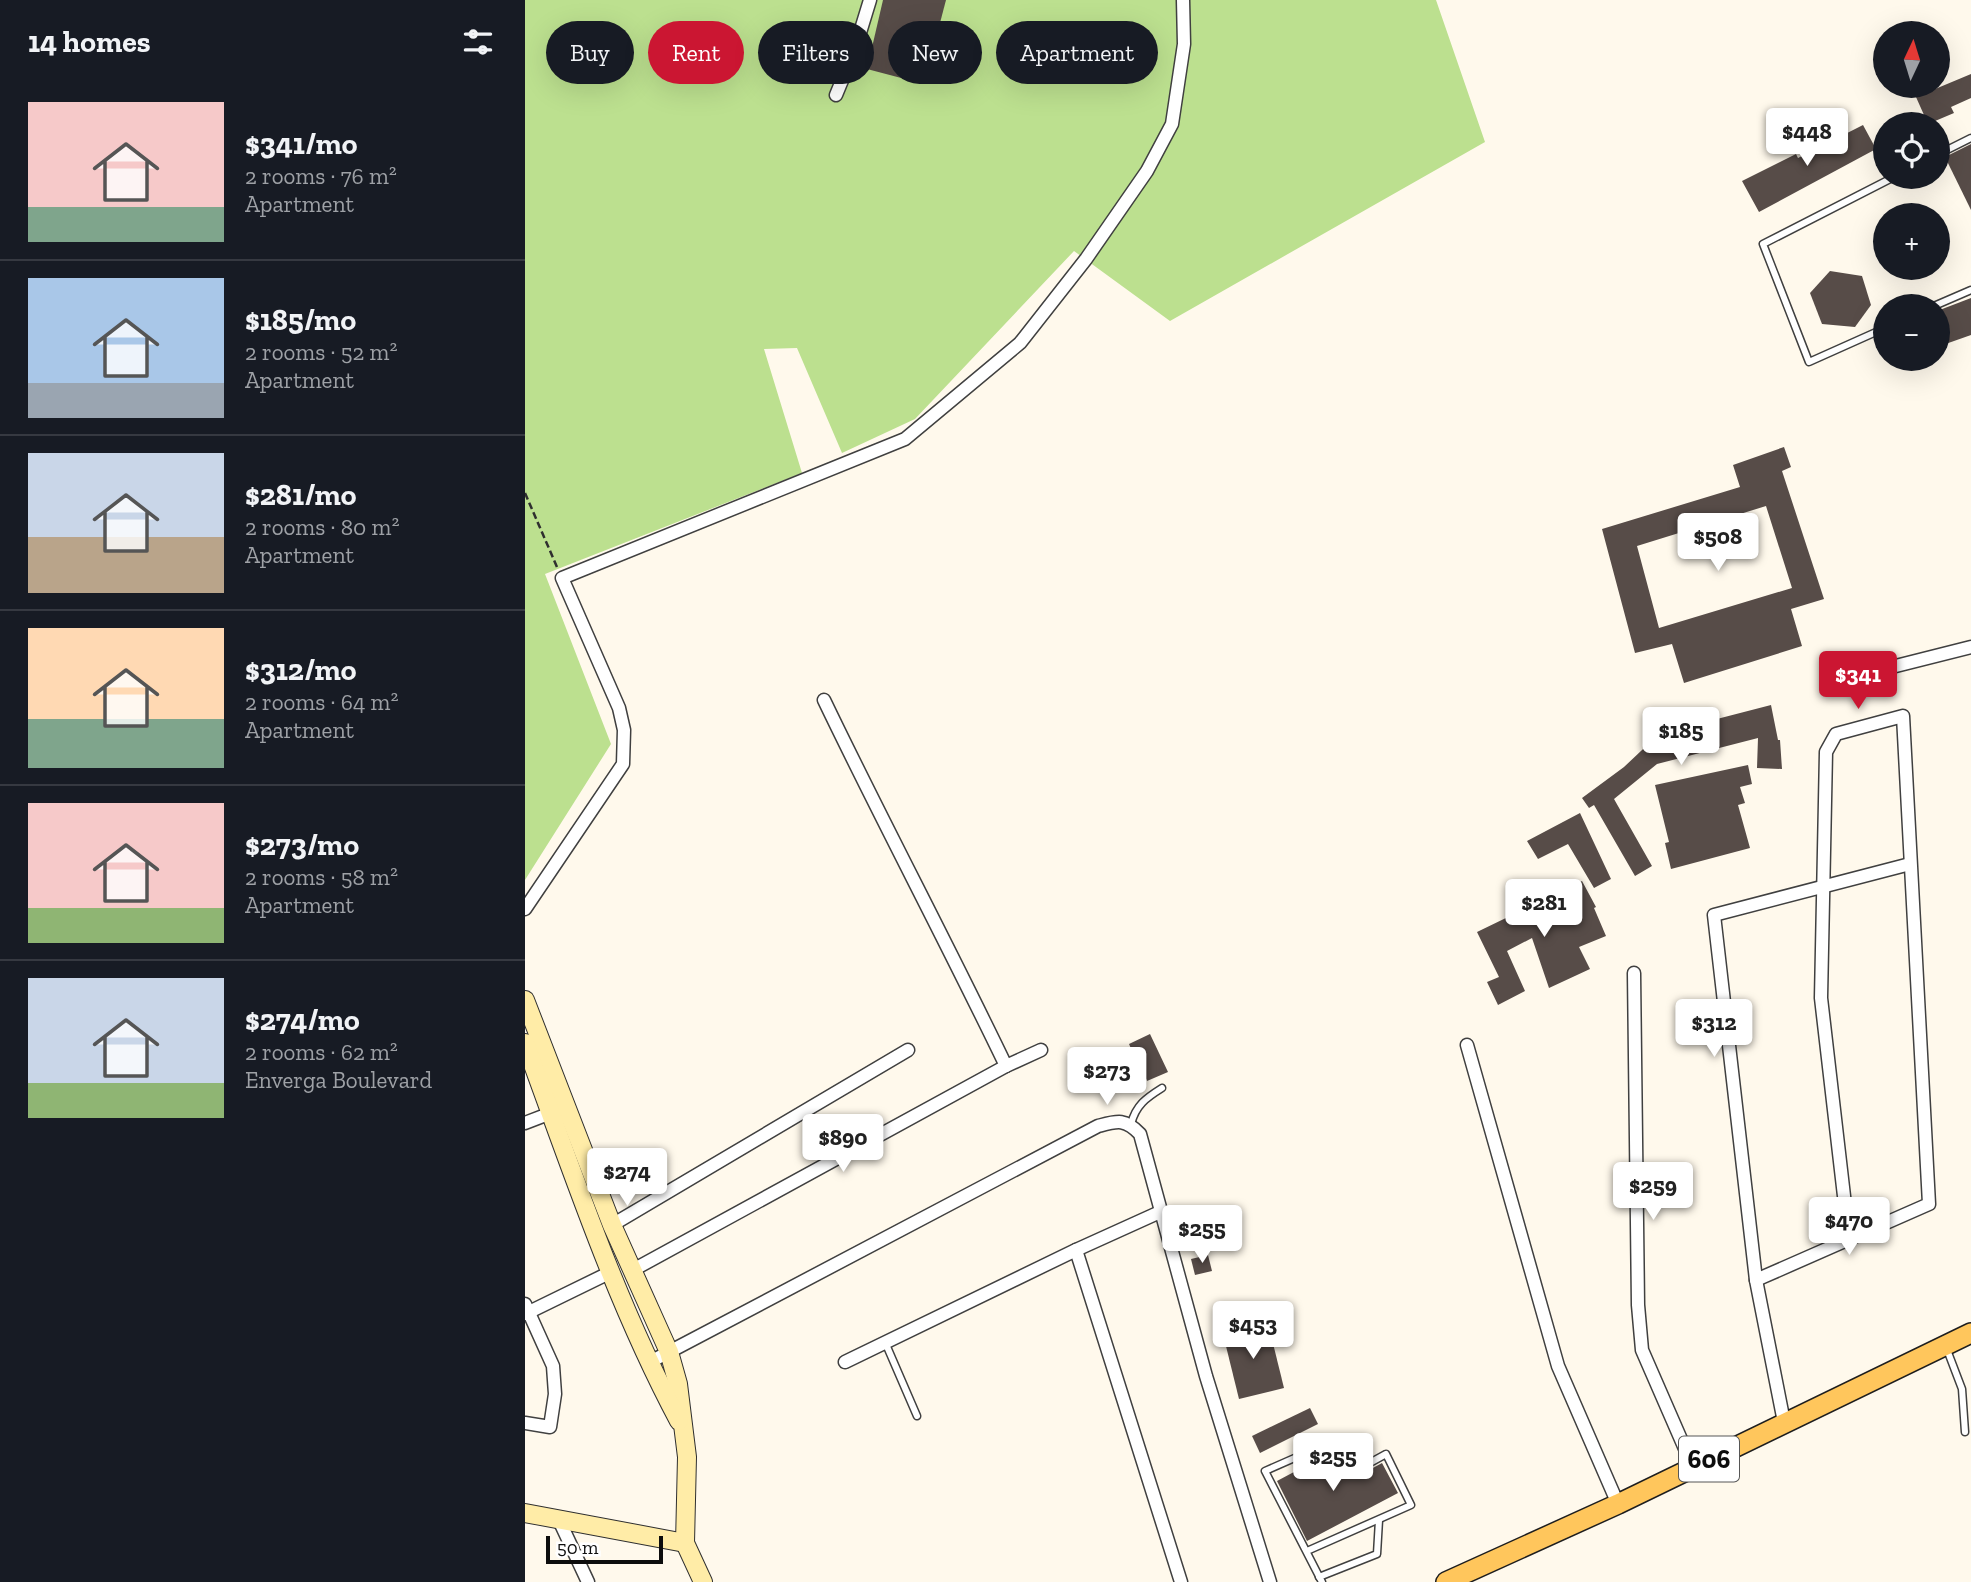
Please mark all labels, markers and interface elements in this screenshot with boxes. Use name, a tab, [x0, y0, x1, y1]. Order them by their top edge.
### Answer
chip: Buy	[546, 21, 634, 84]
chip: Rent	[648, 21, 744, 84]
chip: Filters	[758, 21, 874, 84]
chip: New	[888, 21, 982, 84]
chip: Apartment	[996, 21, 1158, 84]
north arrow	[1873, 21, 1949, 98]
map controls	[1873, 21, 1950, 371]
icon: filters	[459, 23, 497, 61]
text: 14 homes	[28, 24, 151, 60]
pin: $448	[1766, 108, 1848, 168]
button: locate	[1873, 112, 1950, 189]
text: $448	[1782, 117, 1832, 145]
text: $341/mo	[245, 126, 357, 162]
icon: home	[84, 130, 168, 214]
text: 2 rooms · 76 m²	[245, 162, 397, 190]
text: Apartment	[245, 190, 354, 218]
button: +	[1873, 203, 1950, 280]
button: −	[1873, 294, 1950, 371]
text: $185/mo	[245, 302, 356, 338]
icon: home	[84, 306, 168, 390]
text: 2 rooms · 52 m²	[245, 338, 397, 366]
text: Apartment	[245, 366, 354, 394]
text: $281/mo	[245, 477, 357, 513]
icon: home	[84, 481, 168, 565]
text: 2 rooms · 80 m²	[245, 513, 399, 541]
pin: $508	[1677, 514, 1759, 573]
text: $508	[1694, 522, 1742, 550]
text: Apartment	[245, 541, 354, 569]
text: $312/mo	[245, 652, 356, 688]
pin: $341	[1817, 652, 1899, 711]
icon: home	[84, 656, 168, 740]
text: $341	[1835, 660, 1881, 688]
text: 2 rooms · 64 m²	[245, 688, 398, 716]
pin: $185	[1640, 708, 1722, 767]
text: Apartment	[245, 716, 354, 744]
text: $185	[1659, 716, 1704, 744]
text: $273/mo	[245, 827, 359, 863]
icon: home	[84, 831, 168, 915]
text: 2 rooms · 58 m²	[245, 863, 398, 891]
pin: $281	[1503, 880, 1585, 939]
text: $281	[1521, 888, 1567, 916]
text: Apartment	[245, 891, 354, 919]
pin: $312	[1673, 1000, 1755, 1059]
text: $274/mo	[245, 1002, 360, 1038]
icon: home	[84, 1006, 168, 1090]
text: $312	[1691, 1008, 1737, 1036]
text: 2 rooms · 62 m²	[245, 1038, 398, 1066]
pin: $273	[1066, 1048, 1148, 1107]
text: $273	[1083, 1056, 1131, 1084]
text: Enverga Boulevard	[245, 1066, 432, 1094]
pin: $890	[802, 1114, 884, 1174]
text: $890	[818, 1123, 868, 1151]
pin: $274	[586, 1148, 668, 1208]
text: $274	[603, 1157, 651, 1185]
pin: $259	[1612, 1162, 1694, 1222]
text: $259	[1629, 1171, 1677, 1199]
pin: $470	[1808, 1198, 1890, 1257]
pin: $255	[1161, 1206, 1243, 1265]
text: $470	[1825, 1206, 1873, 1234]
text: $255	[1178, 1214, 1226, 1242]
pin: $453	[1212, 1302, 1294, 1361]
text: $453	[1229, 1310, 1277, 1338]
pin: $255	[1292, 1434, 1374, 1493]
road number: 606	[1679, 1436, 1739, 1482]
text: $255	[1309, 1442, 1357, 1470]
scale bar	[546, 1533, 663, 1565]
text: 50 m	[557, 1536, 598, 1559]

